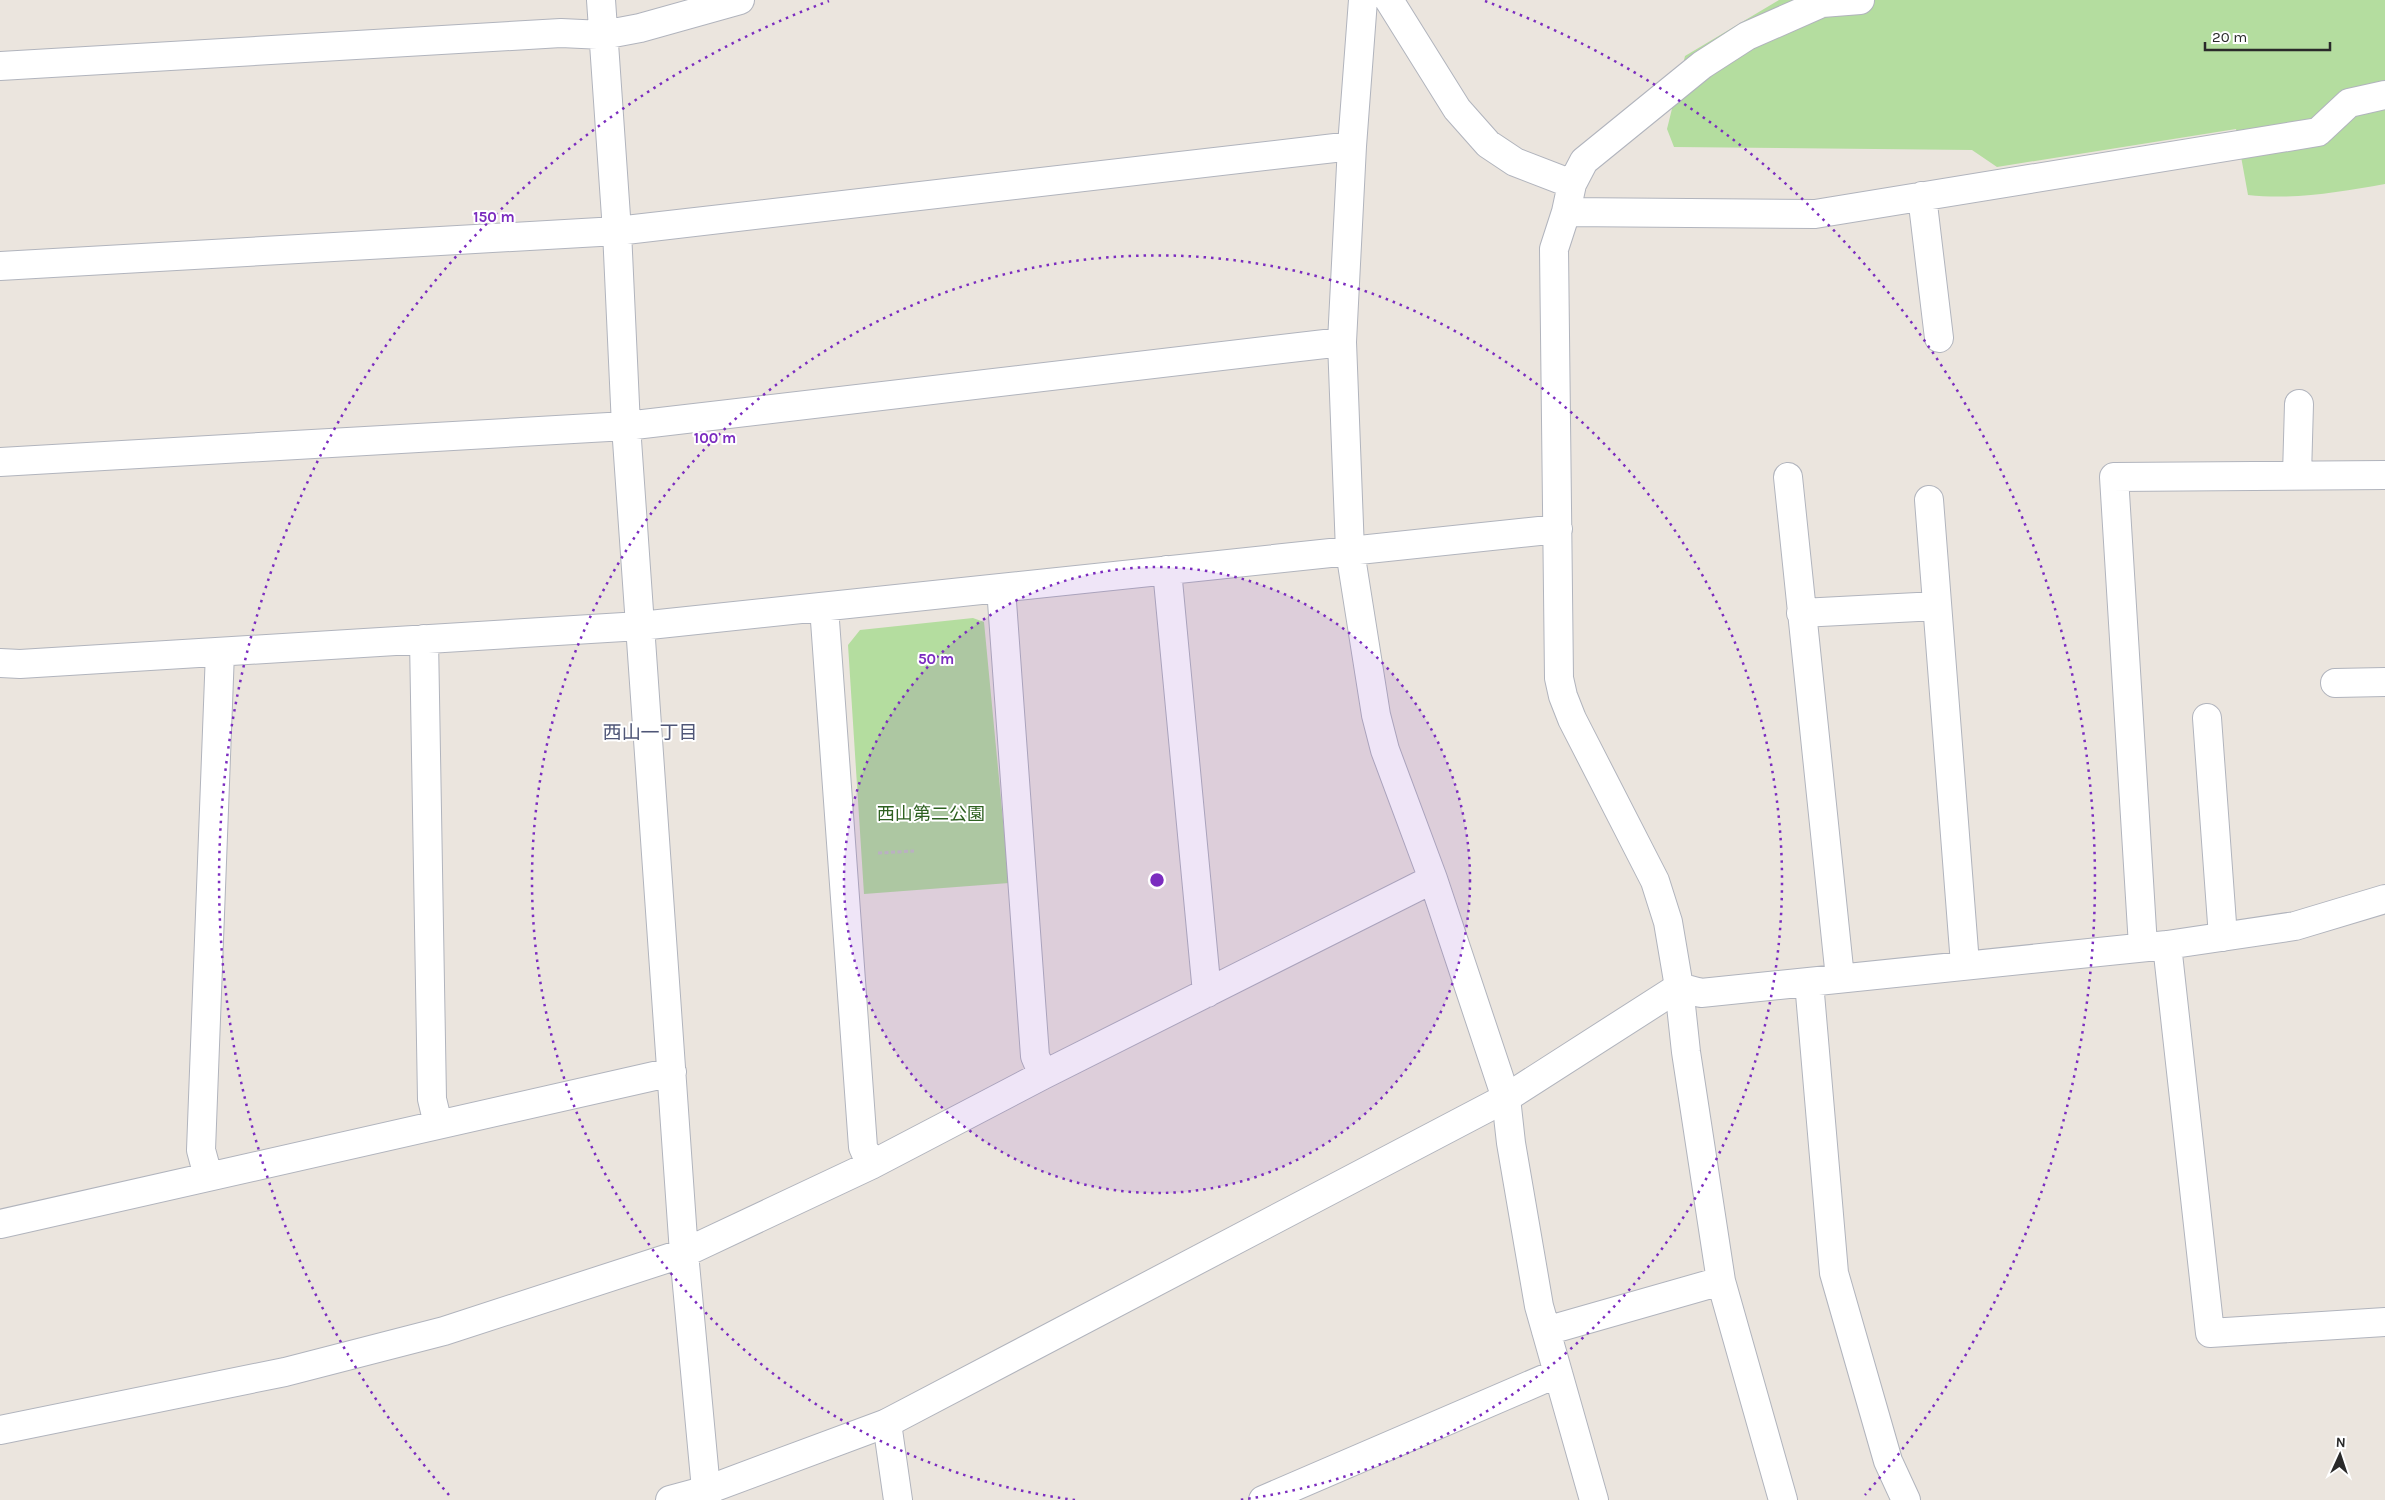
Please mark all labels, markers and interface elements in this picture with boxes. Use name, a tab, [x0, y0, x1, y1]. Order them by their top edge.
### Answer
scale bar	[2205, 20, 2330, 52]
text: 20 m	[2212, 28, 2247, 46]
text: 150 m	[473, 208, 515, 226]
text: 100 m	[694, 429, 736, 447]
text: 50 m	[918, 650, 954, 668]
district label: 西山一丁目	[602, 722, 698, 744]
park label: 西山第二公園	[877, 803, 985, 825]
centre of rings	[1148, 871, 1166, 889]
north arrow	[2315, 1430, 2365, 1480]
text: N	[2335, 1434, 2346, 1451]

